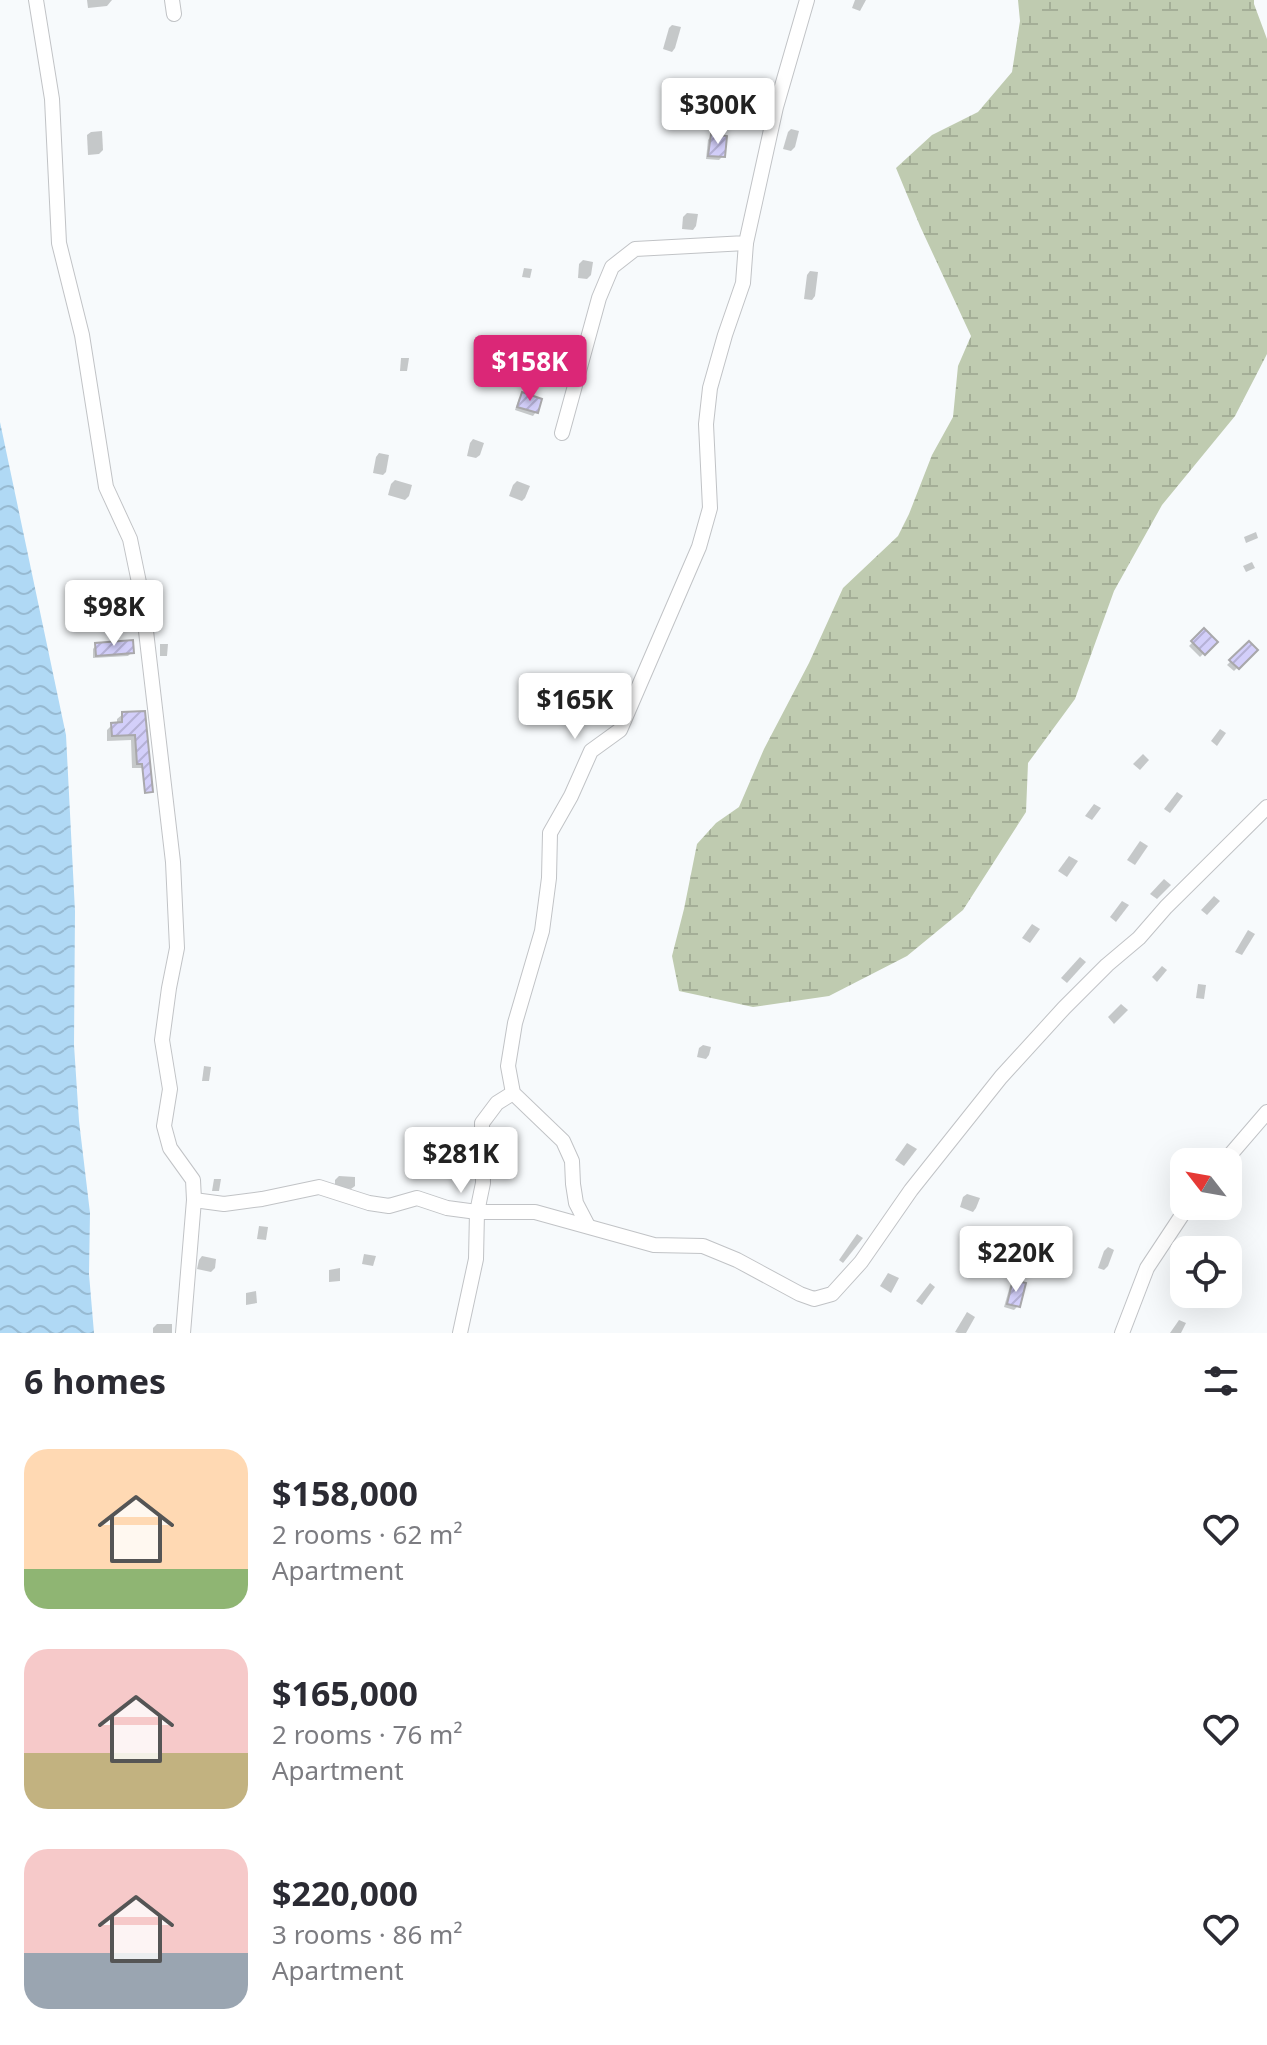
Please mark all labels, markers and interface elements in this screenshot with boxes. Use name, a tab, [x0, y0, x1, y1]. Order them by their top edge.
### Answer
pin: $300K	[662, 78, 774, 146]
text: $300K	[680, 86, 756, 122]
pin: $158K	[474, 335, 586, 403]
text: $158K	[492, 343, 568, 379]
pin: $98K	[67, 580, 161, 648]
text: $98K	[83, 588, 145, 624]
pin: $165K	[519, 673, 631, 741]
text: $165K	[537, 681, 613, 717]
pin: $281K	[405, 1127, 517, 1195]
text: $281K	[423, 1135, 499, 1171]
north arrow	[1170, 1148, 1242, 1220]
map controls	[1170, 1148, 1242, 1308]
pin: $220K	[960, 1226, 1072, 1294]
text: $220K	[978, 1234, 1054, 1270]
button: locate	[1170, 1236, 1242, 1308]
text: 6 homes	[24, 1358, 166, 1404]
icon: filters	[1199, 1359, 1243, 1403]
text: $158,000	[272, 1470, 418, 1516]
icon: home	[88, 1481, 184, 1577]
icon: heart	[1199, 1507, 1243, 1551]
text: 2 rooms · 62 m²	[272, 1516, 462, 1552]
text: Apartment	[272, 1552, 404, 1588]
text: $165,000	[272, 1670, 418, 1716]
icon: home	[88, 1681, 184, 1777]
icon: heart	[1199, 1707, 1243, 1751]
text: 2 rooms · 76 m²	[272, 1716, 462, 1752]
text: Apartment	[272, 1752, 404, 1788]
text: $220,000	[272, 1870, 418, 1916]
icon: home	[88, 1881, 184, 1977]
icon: heart	[1199, 1907, 1243, 1951]
text: 3 rooms · 86 m²	[272, 1916, 462, 1952]
text: Apartment	[272, 1952, 404, 1988]

